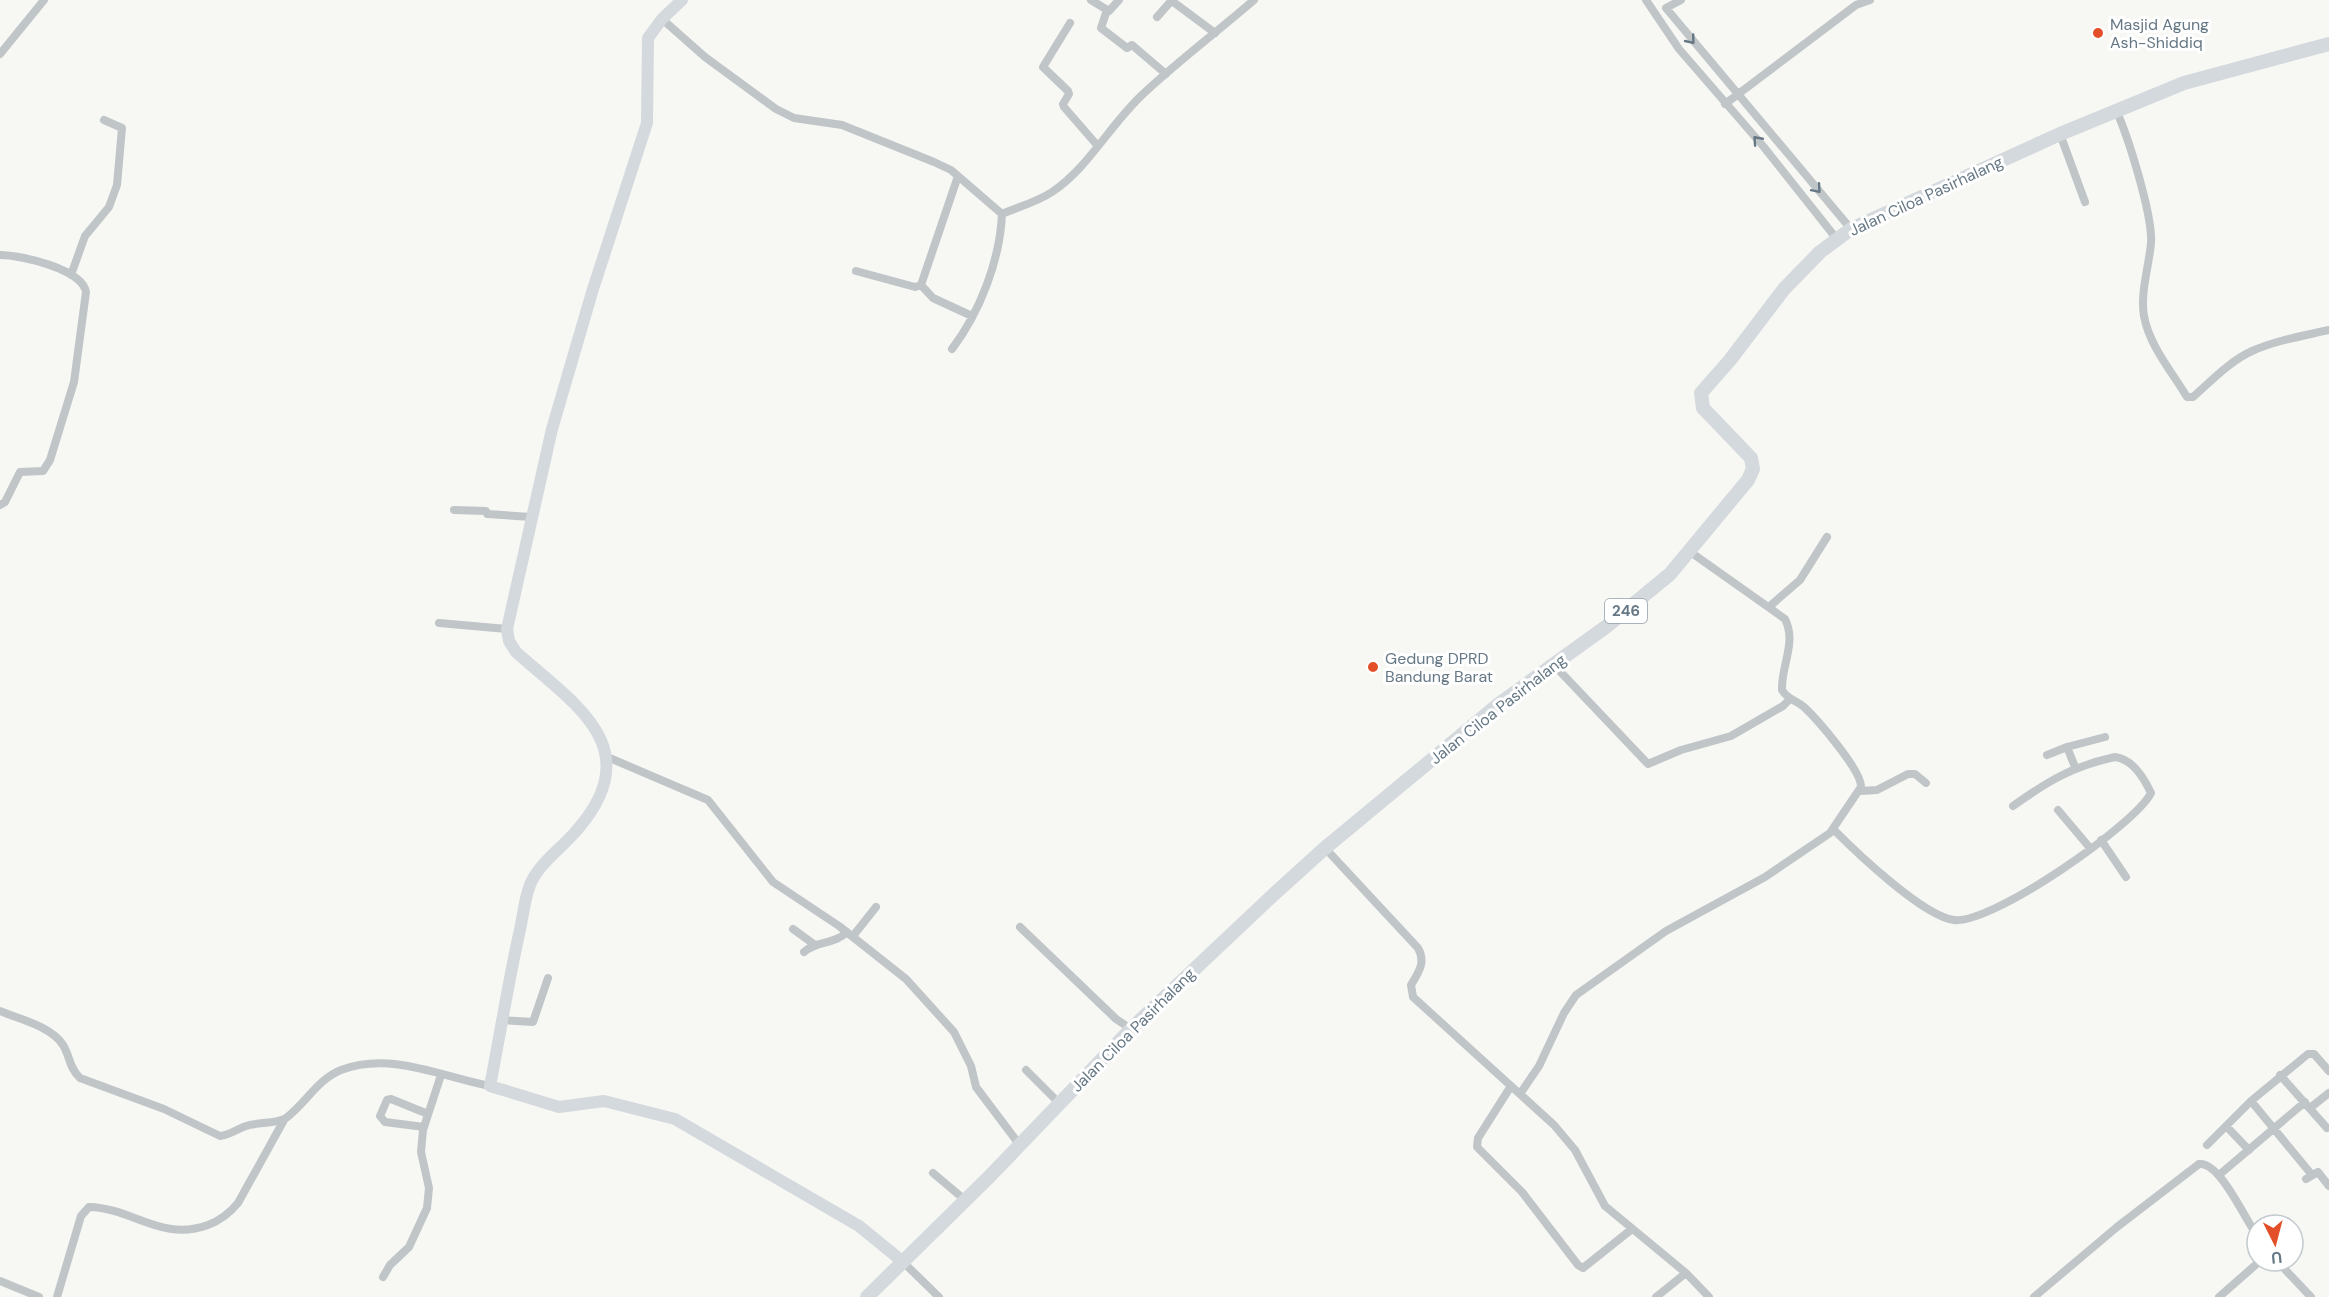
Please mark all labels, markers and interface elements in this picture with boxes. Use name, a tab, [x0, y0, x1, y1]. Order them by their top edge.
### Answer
place label: Masjid Agung Ash-Shiddiq	[2110, 14, 2209, 53]
marker: Masjid Agung Ash-Shiddiq	[2091, 26, 2105, 40]
one-way arrow	[1684, 33, 1695, 44]
one-way arrow	[1753, 136, 1764, 147]
street label: Jalan Ciloa Pasirhalang	[1846, 151, 2006, 241]
one-way arrow	[1810, 182, 1821, 193]
road number: 246	[1605, 599, 1647, 623]
place label: Gedung DPRD Bandung Barat	[1385, 648, 1493, 687]
street label: Jalan Ciloa Pasirhalang	[1426, 649, 1570, 769]
marker: Gedung DPRD Bandung Barat	[1366, 660, 1380, 674]
street label: Jalan Ciloa Pasirhalang	[1066, 963, 1200, 1097]
north arrow	[2245, 1213, 2305, 1273]
text: U	[2270, 1246, 2283, 1268]

